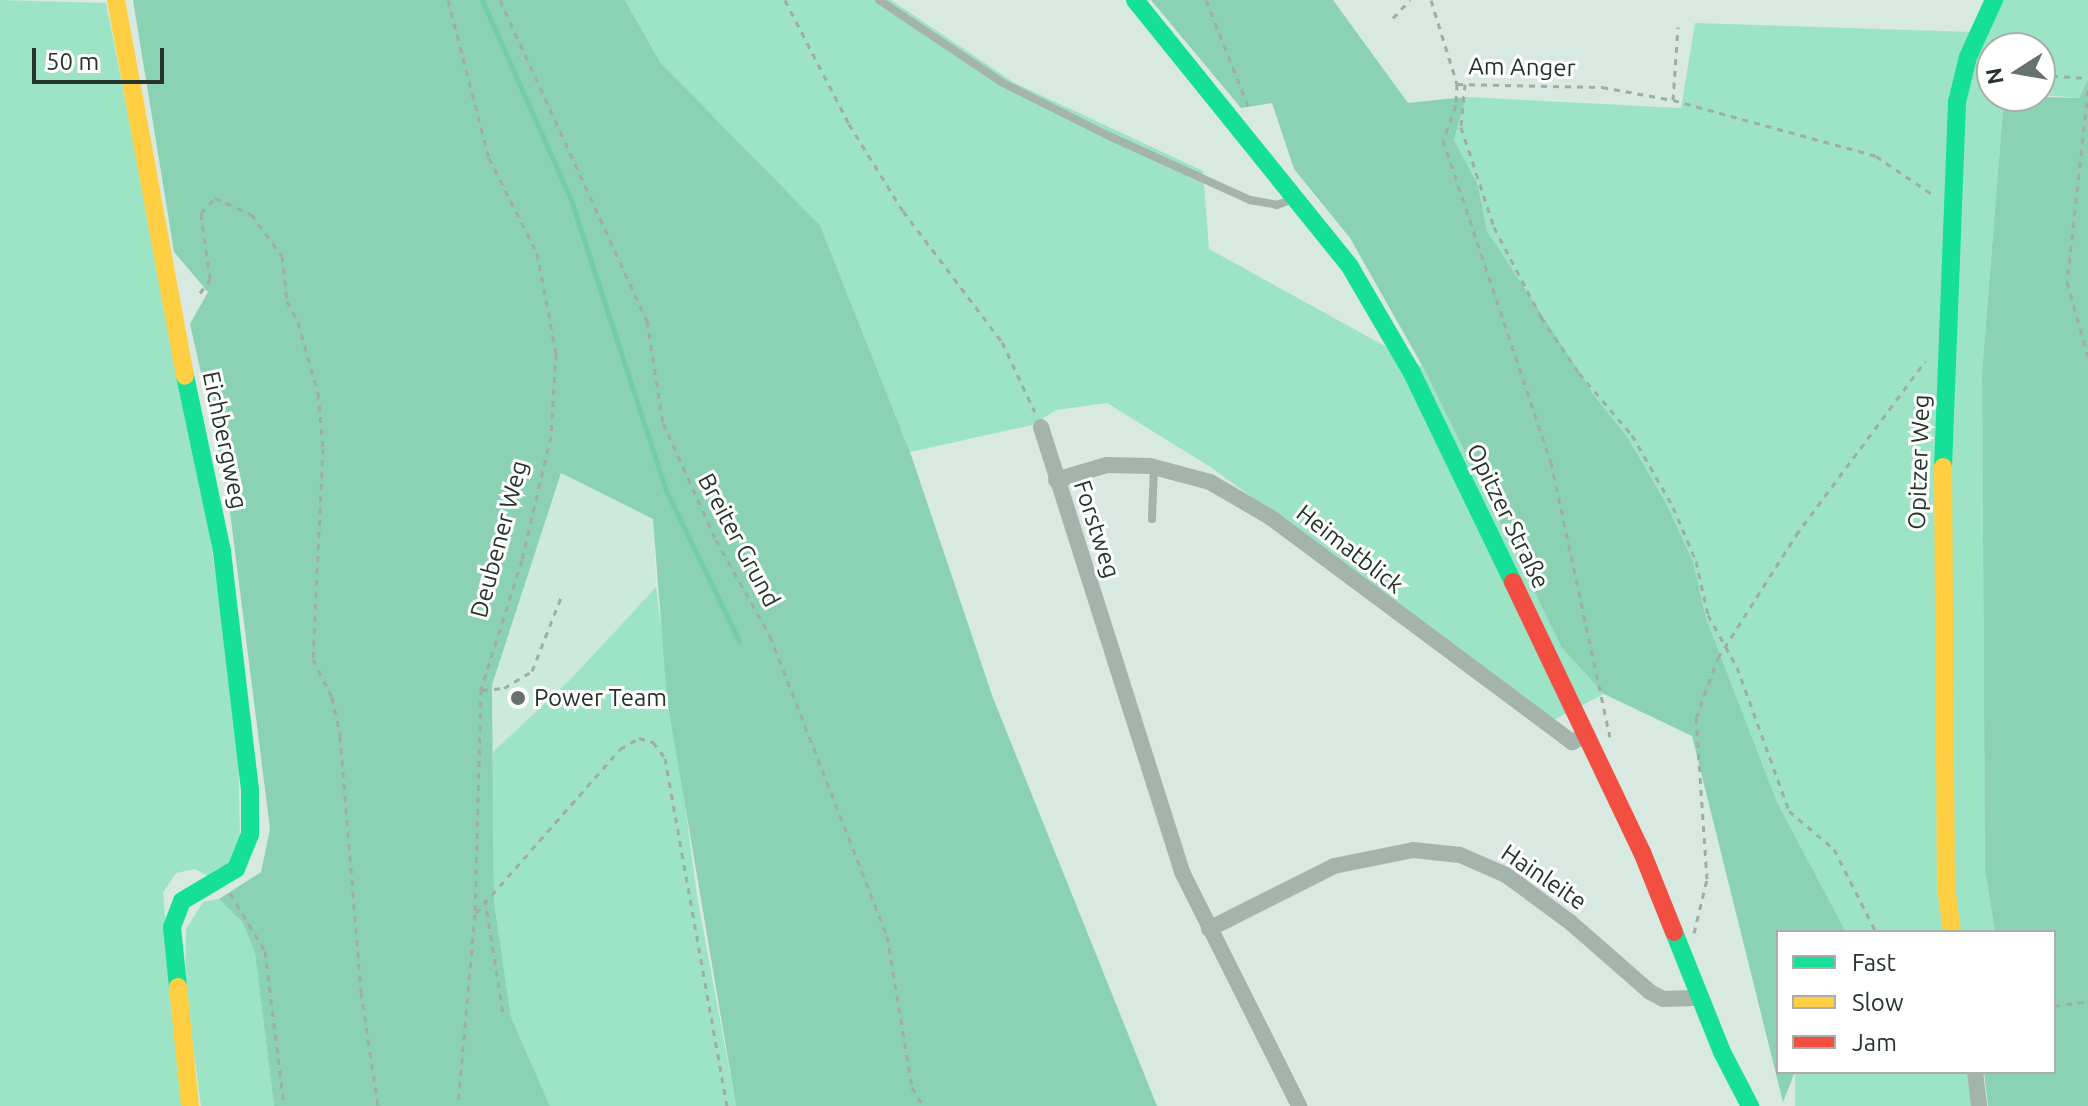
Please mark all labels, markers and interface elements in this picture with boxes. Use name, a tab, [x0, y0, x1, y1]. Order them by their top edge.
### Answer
scale bar	[36, 32, 168, 82]
north arrow	[1976, 32, 2056, 112]
text: 50 m	[46, 48, 99, 75]
street label: Am Anger	[1468, 52, 1576, 82]
text: N	[1980, 66, 2008, 87]
street label: Eichbergweg	[196, 369, 254, 511]
street label: Opitzer Weg	[1902, 394, 1936, 530]
street label: Opitzer Straße	[1460, 439, 1556, 593]
street label: Deubener Weg	[464, 457, 534, 621]
street label: Breiter Grund	[692, 468, 786, 612]
street label: Forstweg	[1068, 476, 1126, 582]
street label: Heimatblick	[1291, 498, 1409, 600]
place label: Power Team	[534, 684, 667, 712]
marker: Power Team	[509, 689, 527, 707]
street label: Hainleite	[1496, 838, 1592, 916]
legend	[1776, 930, 2056, 1074]
text: Fast	[1852, 949, 1896, 976]
text: Slow	[1852, 989, 1904, 1016]
text: Jam	[1852, 1029, 1897, 1056]

